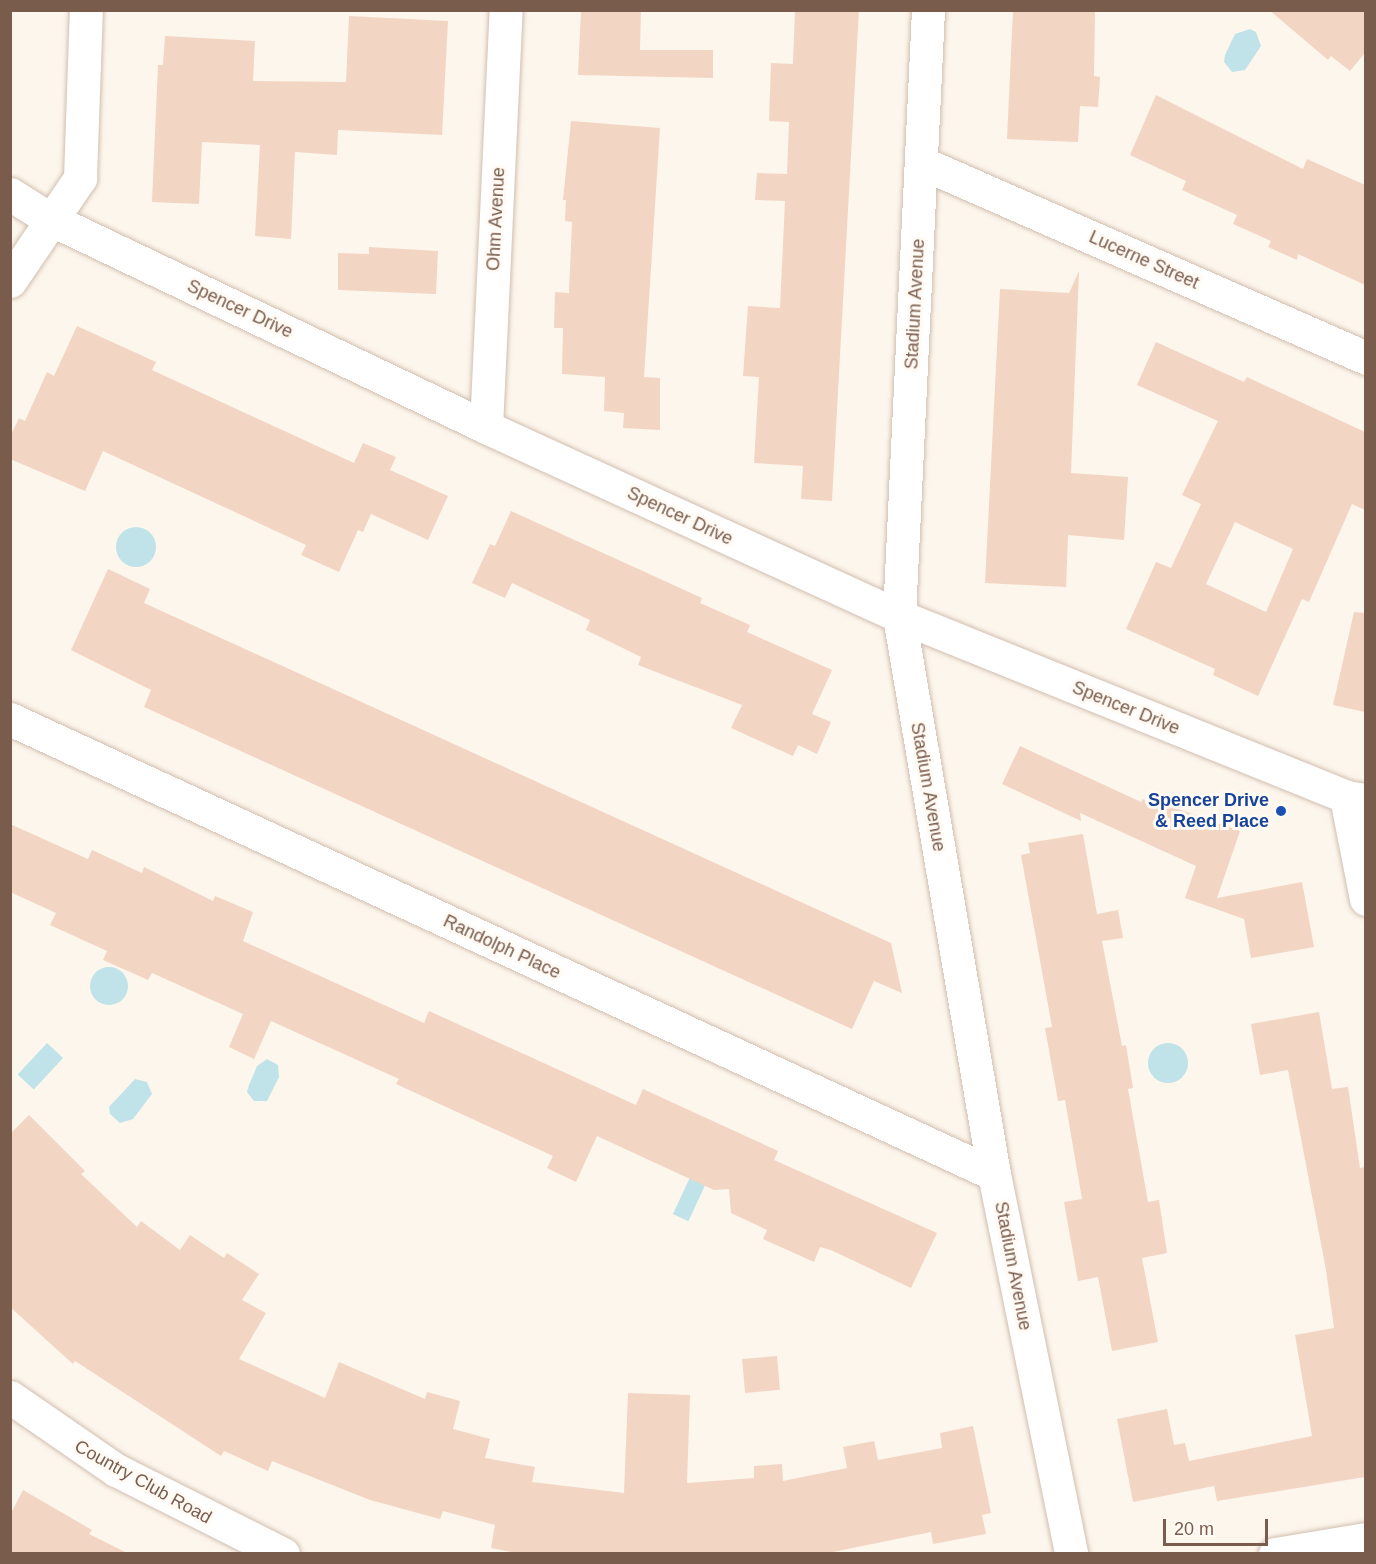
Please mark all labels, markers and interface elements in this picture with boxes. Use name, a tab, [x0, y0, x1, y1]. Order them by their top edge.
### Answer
street label: Ohm Avenue	[482, 166, 510, 272]
street label: Lucerne Street	[1086, 226, 1202, 294]
street label: Stadium Avenue	[901, 238, 929, 370]
street label: Spencer Drive	[184, 275, 296, 343]
street label: Spencer Drive	[624, 482, 736, 550]
street label: Spencer Drive	[1069, 677, 1183, 739]
street label: Stadium Avenue	[906, 720, 950, 854]
place label: Spencer Drive & Reed Place	[1148, 790, 1269, 832]
marker: Spencer Drive & Reed Place	[1274, 804, 1288, 818]
street label: Randolph Place	[440, 910, 564, 984]
street label: Stadium Avenue	[990, 1199, 1036, 1333]
street label: Country Club Road	[71, 1435, 215, 1529]
scale bar	[1166, 1507, 1271, 1545]
text: 20 m	[1174, 1519, 1214, 1539]

